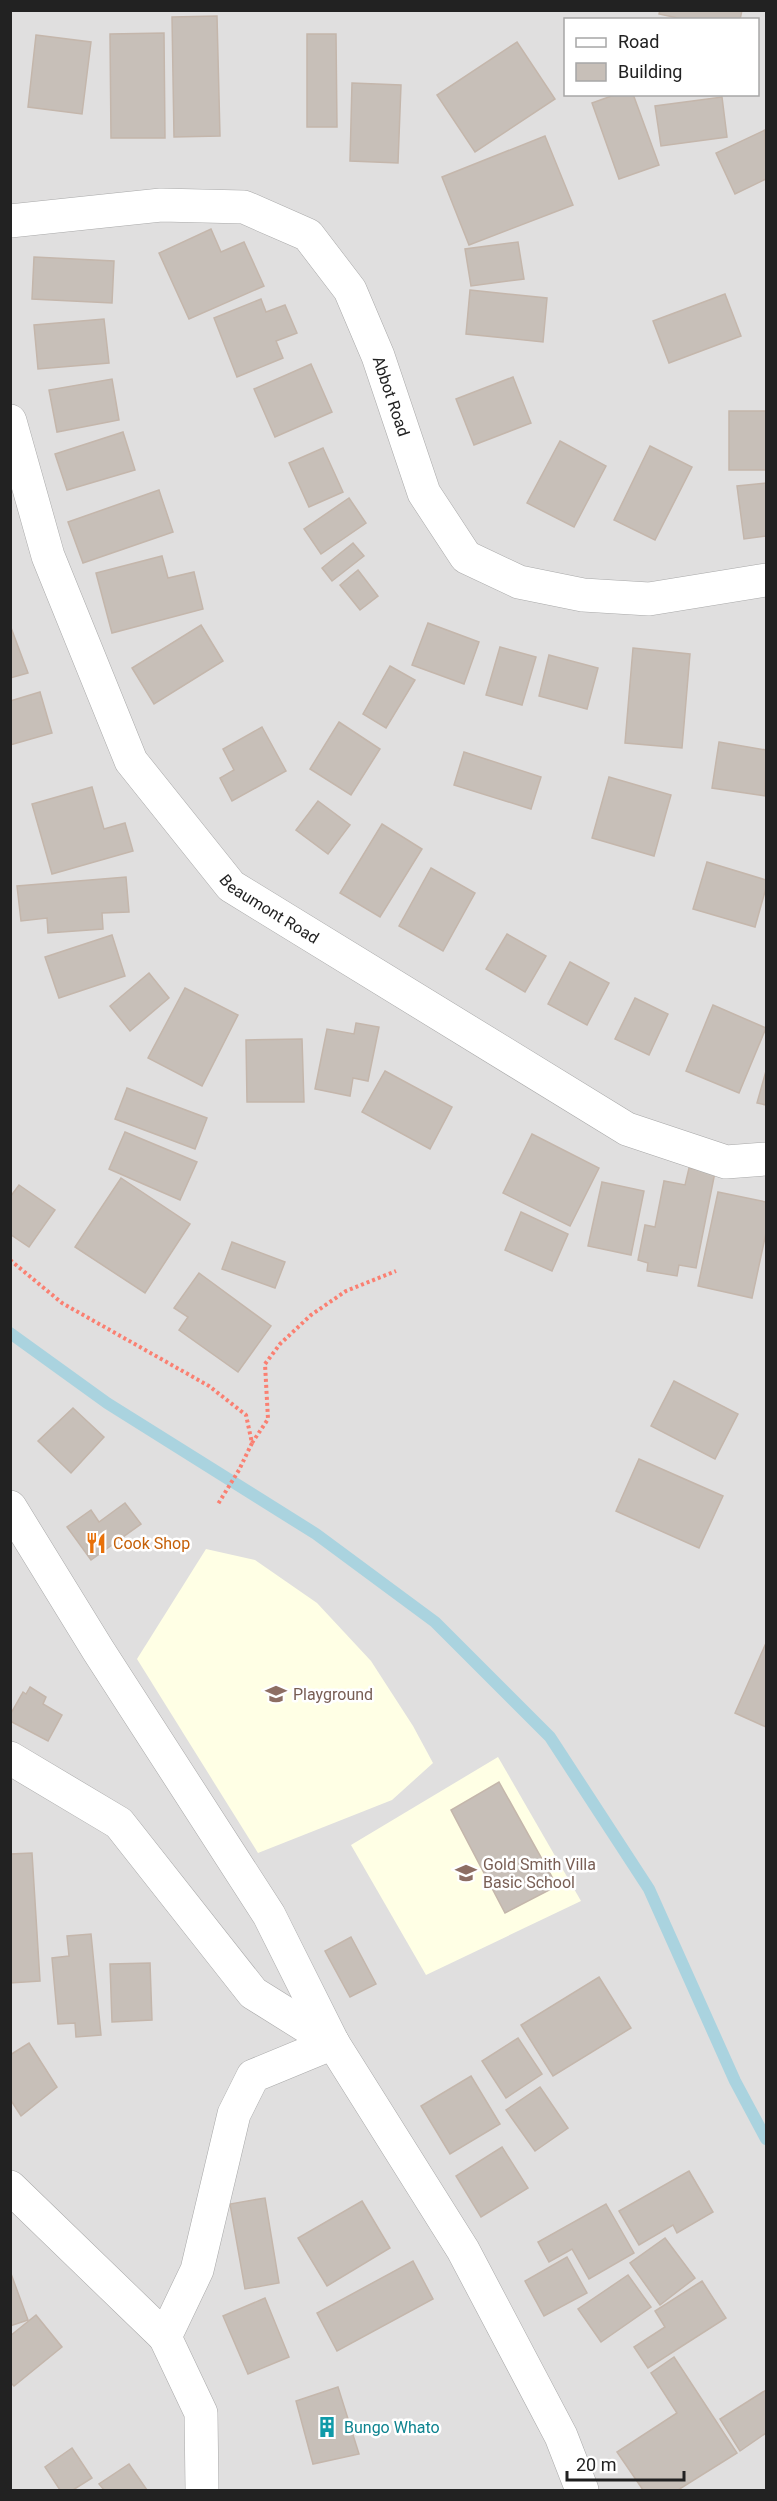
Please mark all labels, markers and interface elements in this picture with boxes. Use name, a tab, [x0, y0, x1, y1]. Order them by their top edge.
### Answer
legend	[564, 18, 759, 96]
text: Road	[618, 31, 659, 52]
text: Building	[618, 61, 682, 82]
street label: Abbot Road	[369, 354, 413, 439]
street label: Beaumont Road	[215, 871, 322, 948]
restaurant icon: Cook Shop	[84, 1531, 108, 1555]
place label: Cook Shop	[113, 1534, 190, 1553]
school or university icon: Playground	[264, 1682, 288, 1706]
place label: Playground	[293, 1685, 373, 1704]
place label: Gold Smith Villa Basic School	[483, 1855, 596, 1892]
school or university icon: Gold Smith Villa Basic School	[454, 1861, 478, 1885]
building icon: Bungo Whato	[315, 2415, 339, 2439]
place label: Bungo Whato	[344, 2418, 440, 2437]
scale bar	[567, 2444, 684, 2482]
text: 20 m	[576, 2454, 616, 2475]

